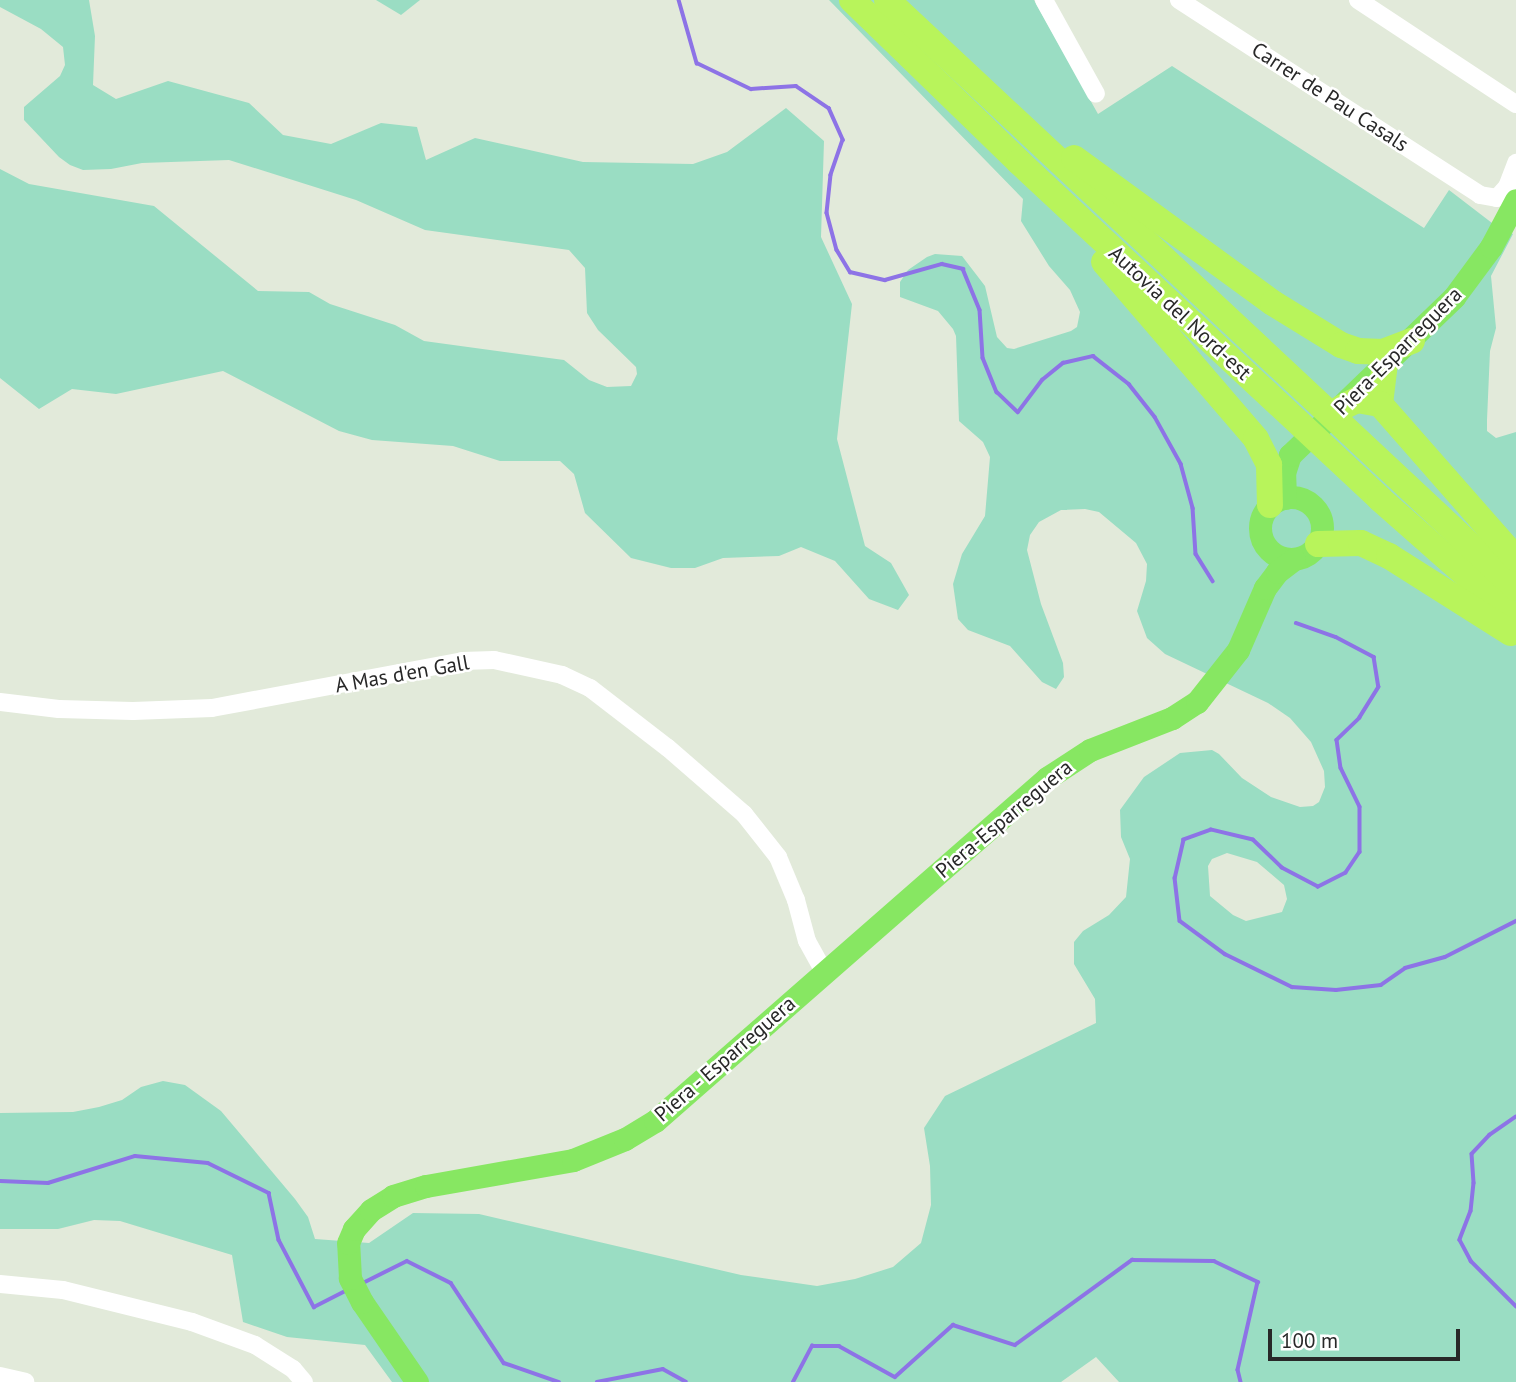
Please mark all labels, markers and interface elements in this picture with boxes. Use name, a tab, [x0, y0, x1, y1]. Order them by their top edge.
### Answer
street label: Carrer de Pau Casals	[1247, 37, 1413, 157]
street label: Autovia del Nord-est	[1104, 241, 1256, 385]
street label: Piera-Esparreguera	[1329, 282, 1467, 420]
street label: A Mas d'en Gall	[333, 650, 471, 698]
street label: Piera-Esparreguera	[931, 755, 1077, 883]
street label: Piera - Esparreguera	[648, 990, 802, 1128]
scale bar	[1271, 1316, 1464, 1360]
text: 100 m	[1281, 1327, 1338, 1354]

